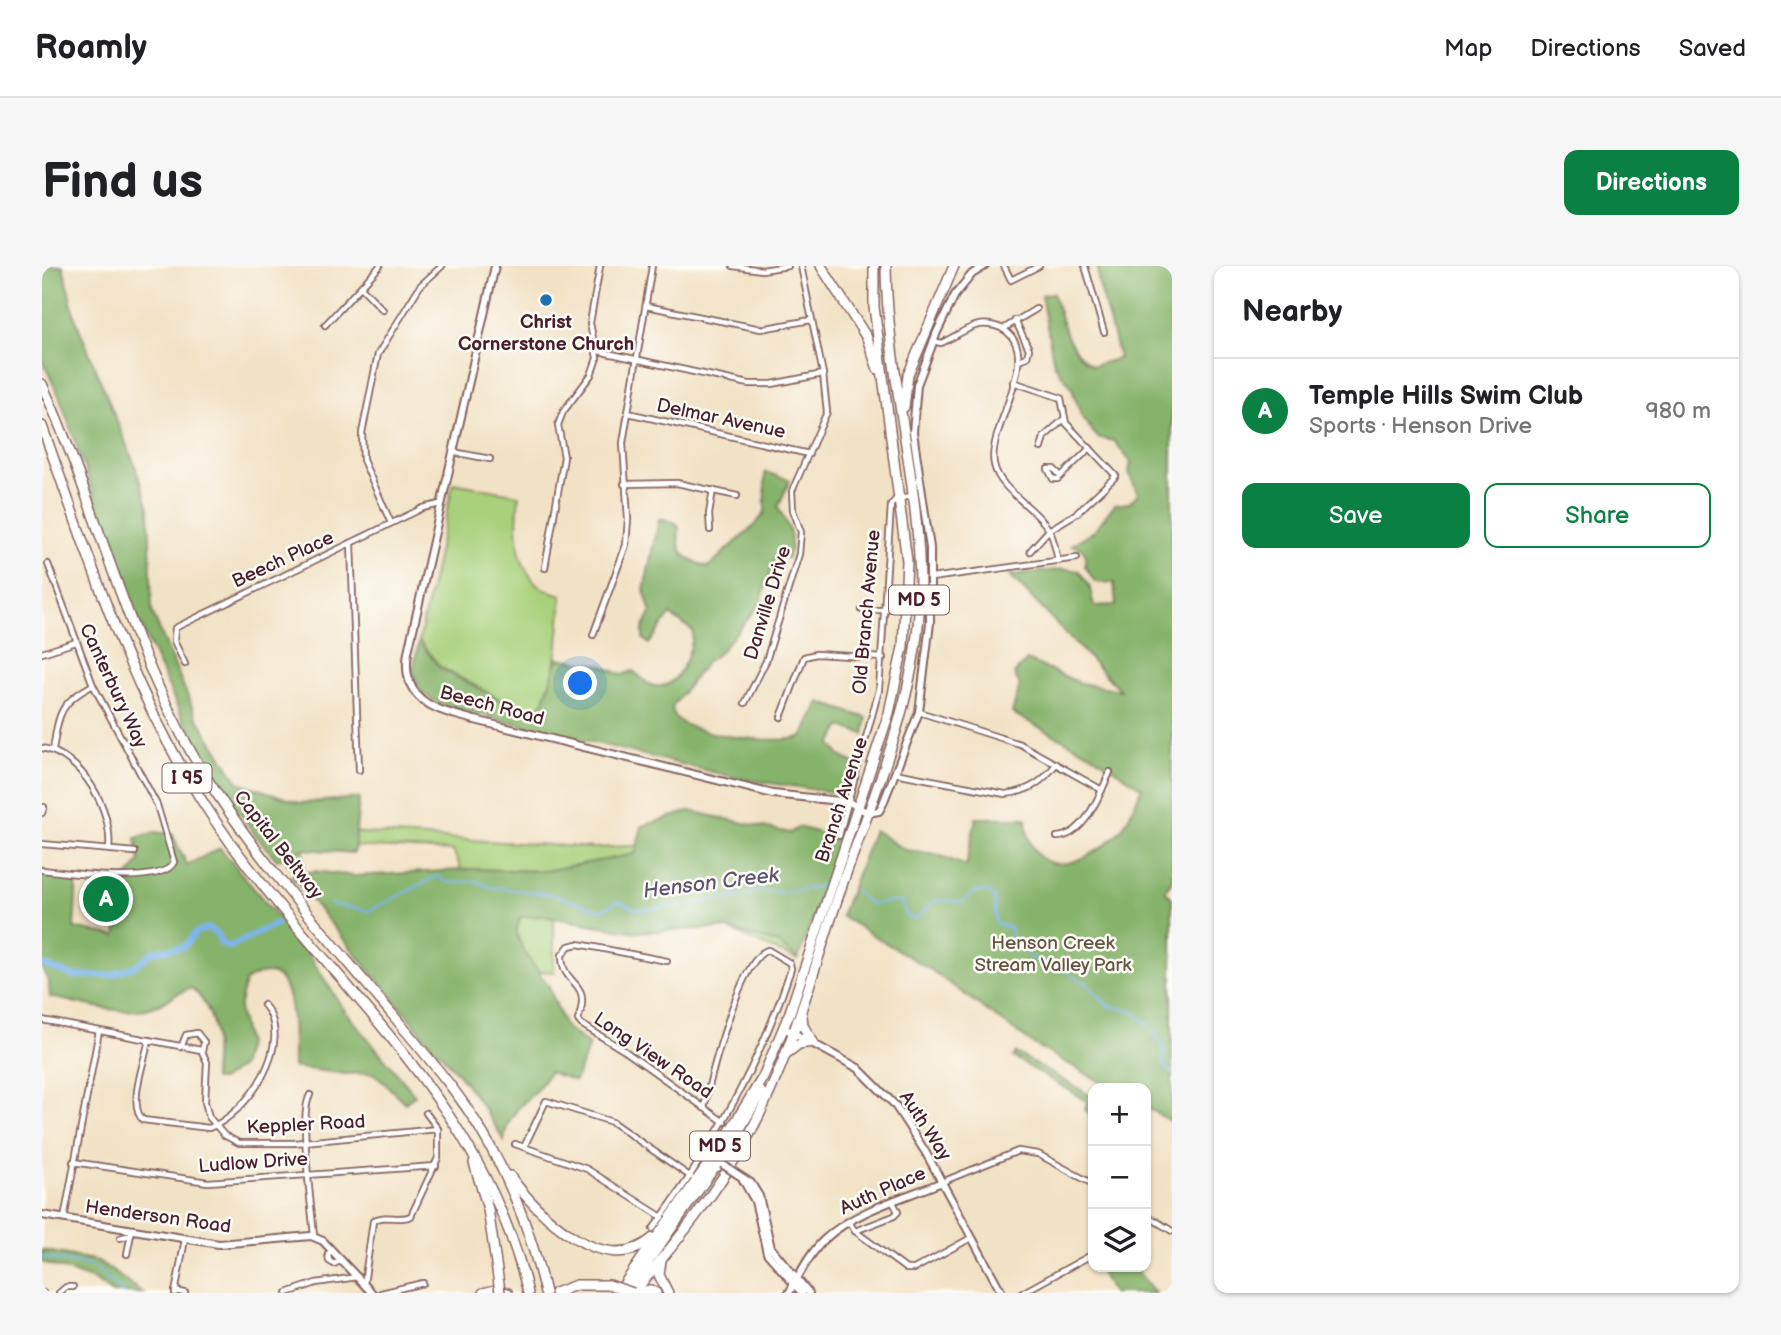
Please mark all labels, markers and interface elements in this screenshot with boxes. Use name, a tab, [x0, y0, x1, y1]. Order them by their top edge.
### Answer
text: Roamly	[35, 28, 147, 68]
text: Map	[1444, 34, 1492, 63]
text: Directions	[1530, 34, 1641, 63]
text: Saved	[1679, 34, 1746, 63]
button: Directions	[1564, 150, 1739, 215]
text: Find us	[42, 153, 203, 212]
marker: Christ Cornerstone Church	[538, 292, 554, 308]
text: Nearby	[1242, 294, 1342, 330]
place label: Christ Cornerstone Church	[458, 311, 634, 356]
text: Temple Hills Swim Club	[1309, 381, 1583, 412]
street label: Delmar Avenue	[654, 394, 788, 444]
text: A	[1258, 397, 1272, 425]
text: 980 m	[1646, 397, 1711, 425]
text: Sports · Henson Drive	[1309, 412, 1532, 440]
button: Save	[1242, 483, 1470, 548]
button: Share	[1484, 483, 1711, 548]
street label: Beech Place	[229, 526, 337, 594]
street label: Old Branch Avenue	[848, 529, 886, 695]
street label: Danville Drive	[740, 543, 796, 663]
road number: MD 5	[889, 586, 949, 614]
street label: Canterbury Way	[74, 620, 152, 752]
your location	[563, 666, 597, 700]
street label: Beech Road	[437, 681, 547, 731]
street label: Branch Avenue	[811, 734, 873, 866]
road number: I 95	[162, 764, 212, 792]
street label: Capital Beltway	[228, 786, 328, 904]
water label: Henson Creek	[642, 862, 781, 904]
pin: A	[83, 873, 129, 925]
park label: Henson Creek Stream Valley Park	[974, 932, 1132, 977]
street label: Long View Road	[589, 1008, 717, 1104]
map controls	[1088, 1083, 1151, 1272]
button: +	[1088, 1083, 1151, 1146]
street label: Auth Way	[894, 1087, 956, 1165]
street label: Keppler Road	[246, 1110, 366, 1140]
road number: MD 5	[690, 1132, 750, 1160]
button: −	[1088, 1146, 1151, 1209]
street label: Ludlow Drive	[197, 1148, 309, 1178]
street label: Auth Place	[836, 1162, 930, 1220]
street label: Henderson Road	[84, 1195, 232, 1239]
button: layers	[1088, 1209, 1151, 1272]

